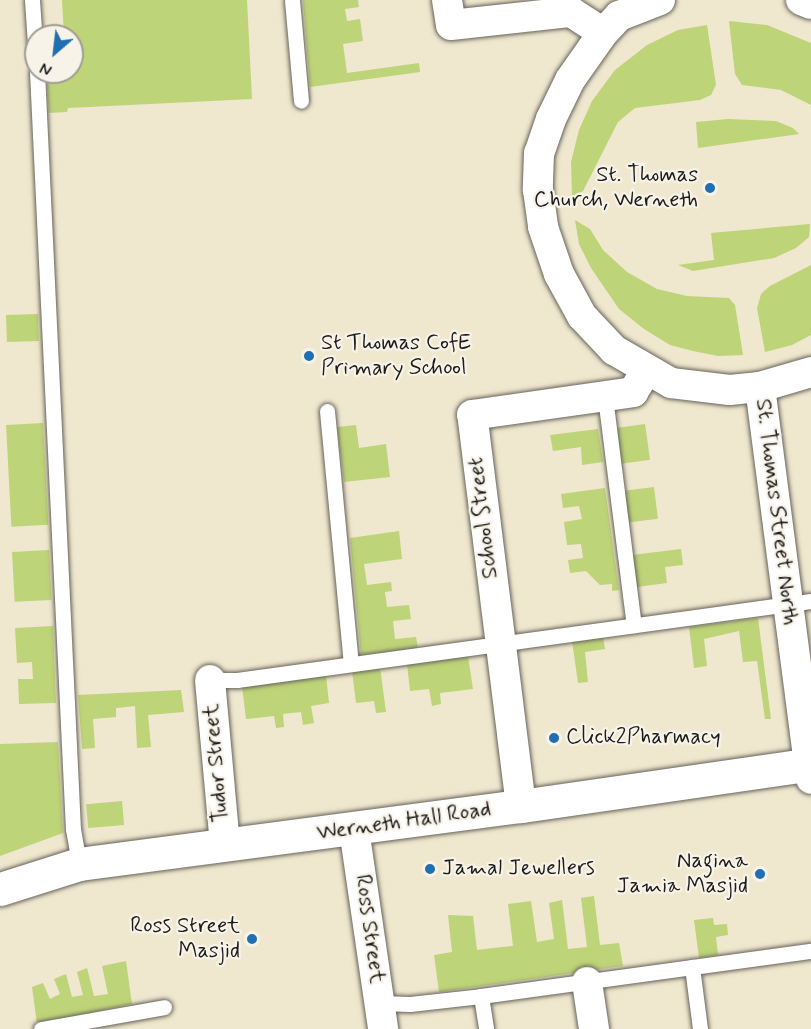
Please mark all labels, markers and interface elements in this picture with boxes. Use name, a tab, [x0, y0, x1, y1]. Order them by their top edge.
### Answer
north arrow	[24, 24, 84, 84]
text: N	[37, 57, 56, 80]
place label: St. Thomas Church, Werneth	[534, 162, 698, 214]
marker: St. Thomas Church, Werneth	[703, 181, 717, 195]
place label: St Thomas CofE Primary School	[321, 330, 474, 382]
marker: St Thomas CofE Primary School	[302, 349, 316, 363]
street label: St. Thomas Street North	[749, 397, 803, 627]
street label: School Street	[463, 454, 505, 582]
street label: Tudor Street	[199, 703, 235, 823]
place label: Click2Pharmacy	[566, 725, 721, 751]
marker: Click2Pharmacy	[547, 731, 561, 745]
street label: Werneth Hall Road	[315, 797, 493, 847]
place label: Nagina Jamia Masjid	[617, 848, 748, 900]
place label: Jamal Jewellers	[442, 856, 594, 882]
marker: Jamal Jewellers	[423, 862, 437, 876]
marker: Nagina Jamia Masjid	[753, 867, 767, 881]
street label: Ross Street	[348, 873, 390, 985]
place label: Ross Street Masjid	[130, 913, 240, 964]
marker: Ross Street Masjid	[245, 932, 259, 946]

